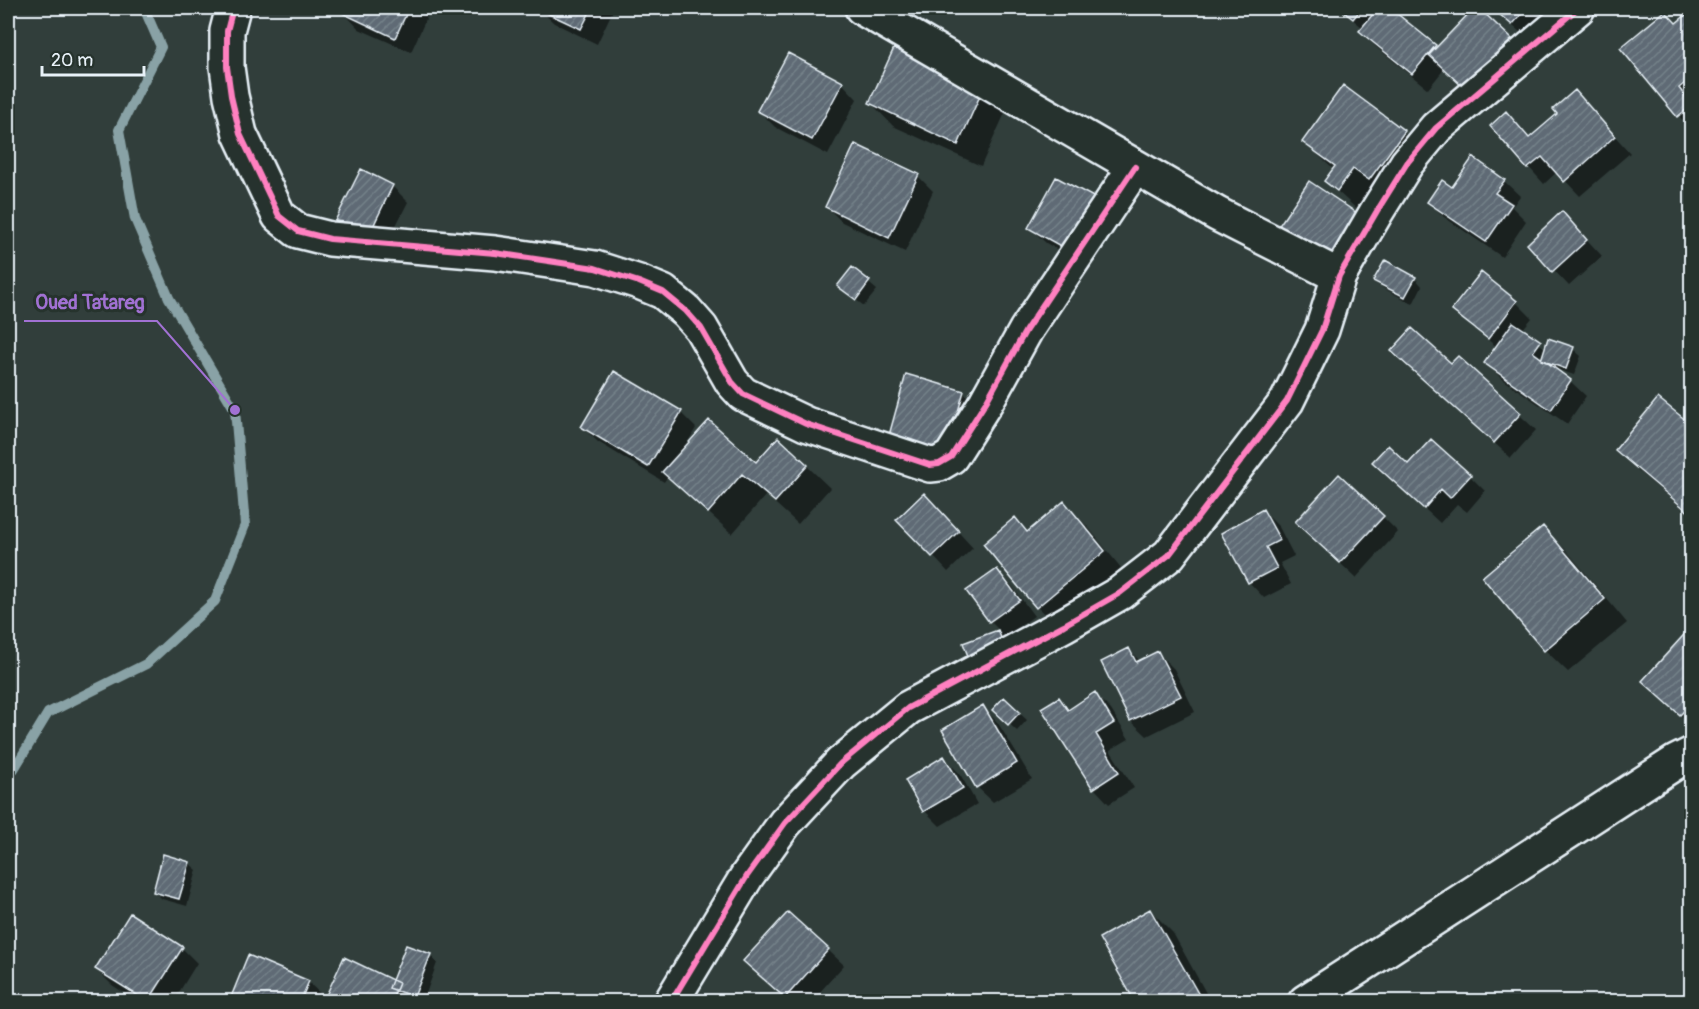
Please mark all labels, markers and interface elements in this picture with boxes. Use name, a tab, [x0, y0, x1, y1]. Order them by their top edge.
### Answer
scale bar	[42, 39, 144, 77]
text: 20 m	[51, 49, 93, 72]
callout: Oued Tatareg	[24, 283, 157, 321]
text: Oued Tatareg	[35, 290, 145, 315]

